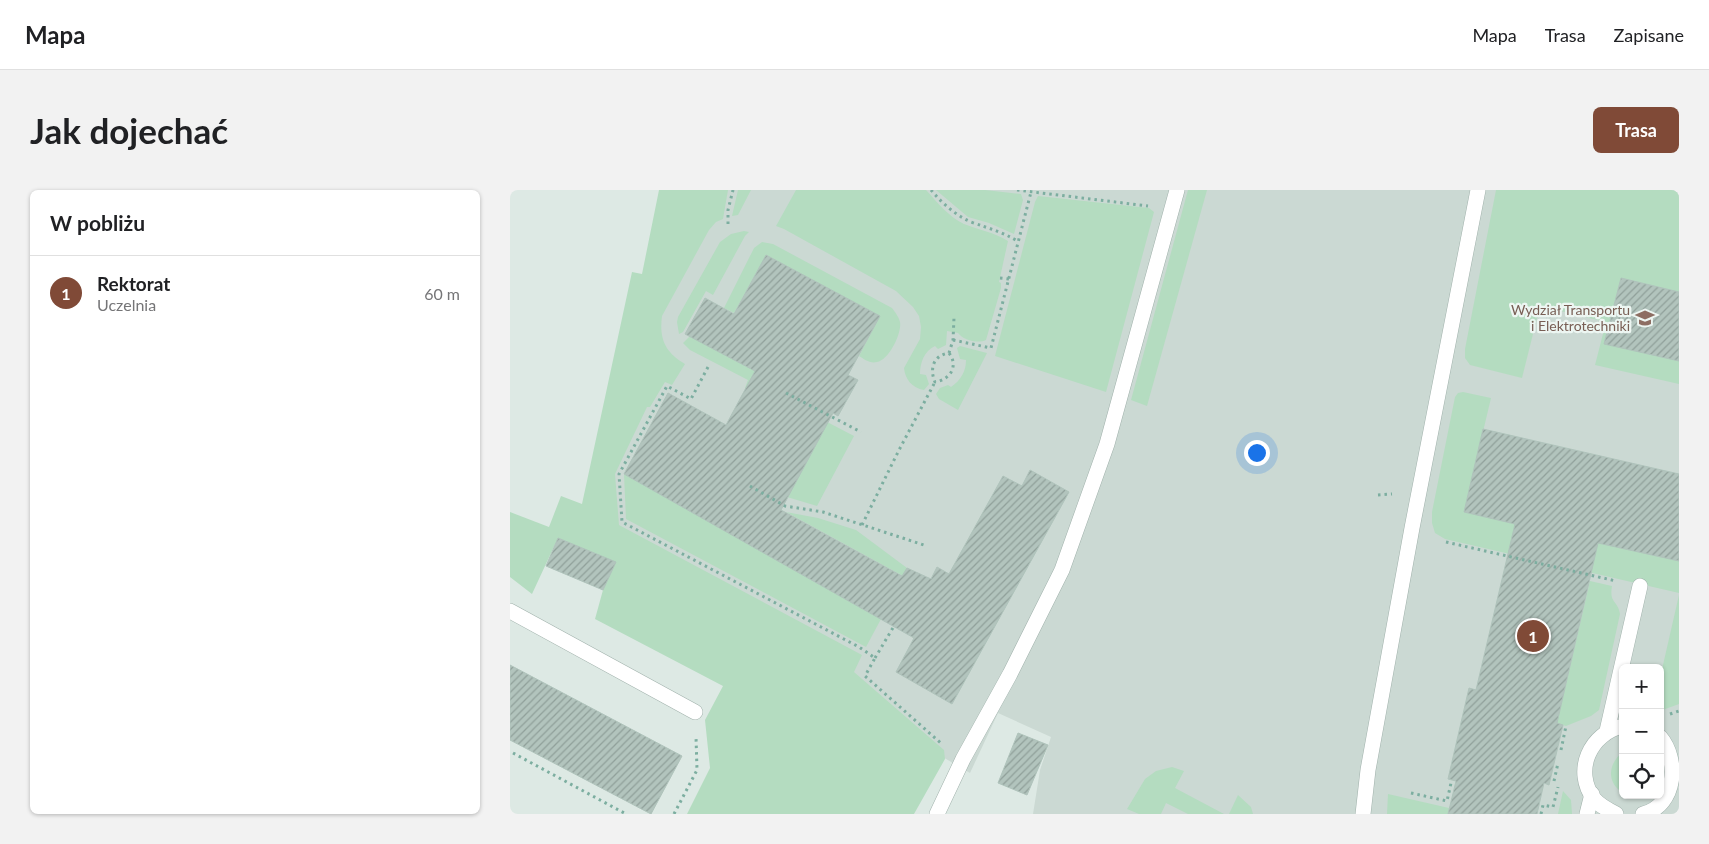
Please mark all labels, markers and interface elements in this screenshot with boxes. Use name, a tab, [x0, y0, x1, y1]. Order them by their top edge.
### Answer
text: Mapa	[25, 20, 85, 49]
text: Mapa	[1472, 24, 1517, 46]
text: Trasa	[1545, 24, 1586, 46]
text: Zapisane	[1614, 24, 1684, 46]
button: Trasa	[1593, 107, 1679, 153]
text: Jak dojechać	[30, 109, 228, 151]
text: W pobliżu	[50, 210, 145, 235]
text: Rektorat	[97, 272, 170, 295]
text: 1	[61, 284, 71, 303]
text: 60 m	[424, 284, 460, 303]
text: Uczelnia	[97, 295, 156, 314]
place label: Wydział Transportu i Elektrotechniki	[1511, 301, 1630, 334]
school or university icon: Wydział Transportu i Elektrotechniki	[1634, 307, 1656, 329]
your location	[1244, 440, 1270, 466]
pin: 1	[1517, 617, 1549, 655]
map controls	[1619, 664, 1664, 799]
button: +	[1619, 664, 1664, 709]
button: −	[1619, 709, 1664, 754]
button: locate	[1619, 754, 1664, 799]

